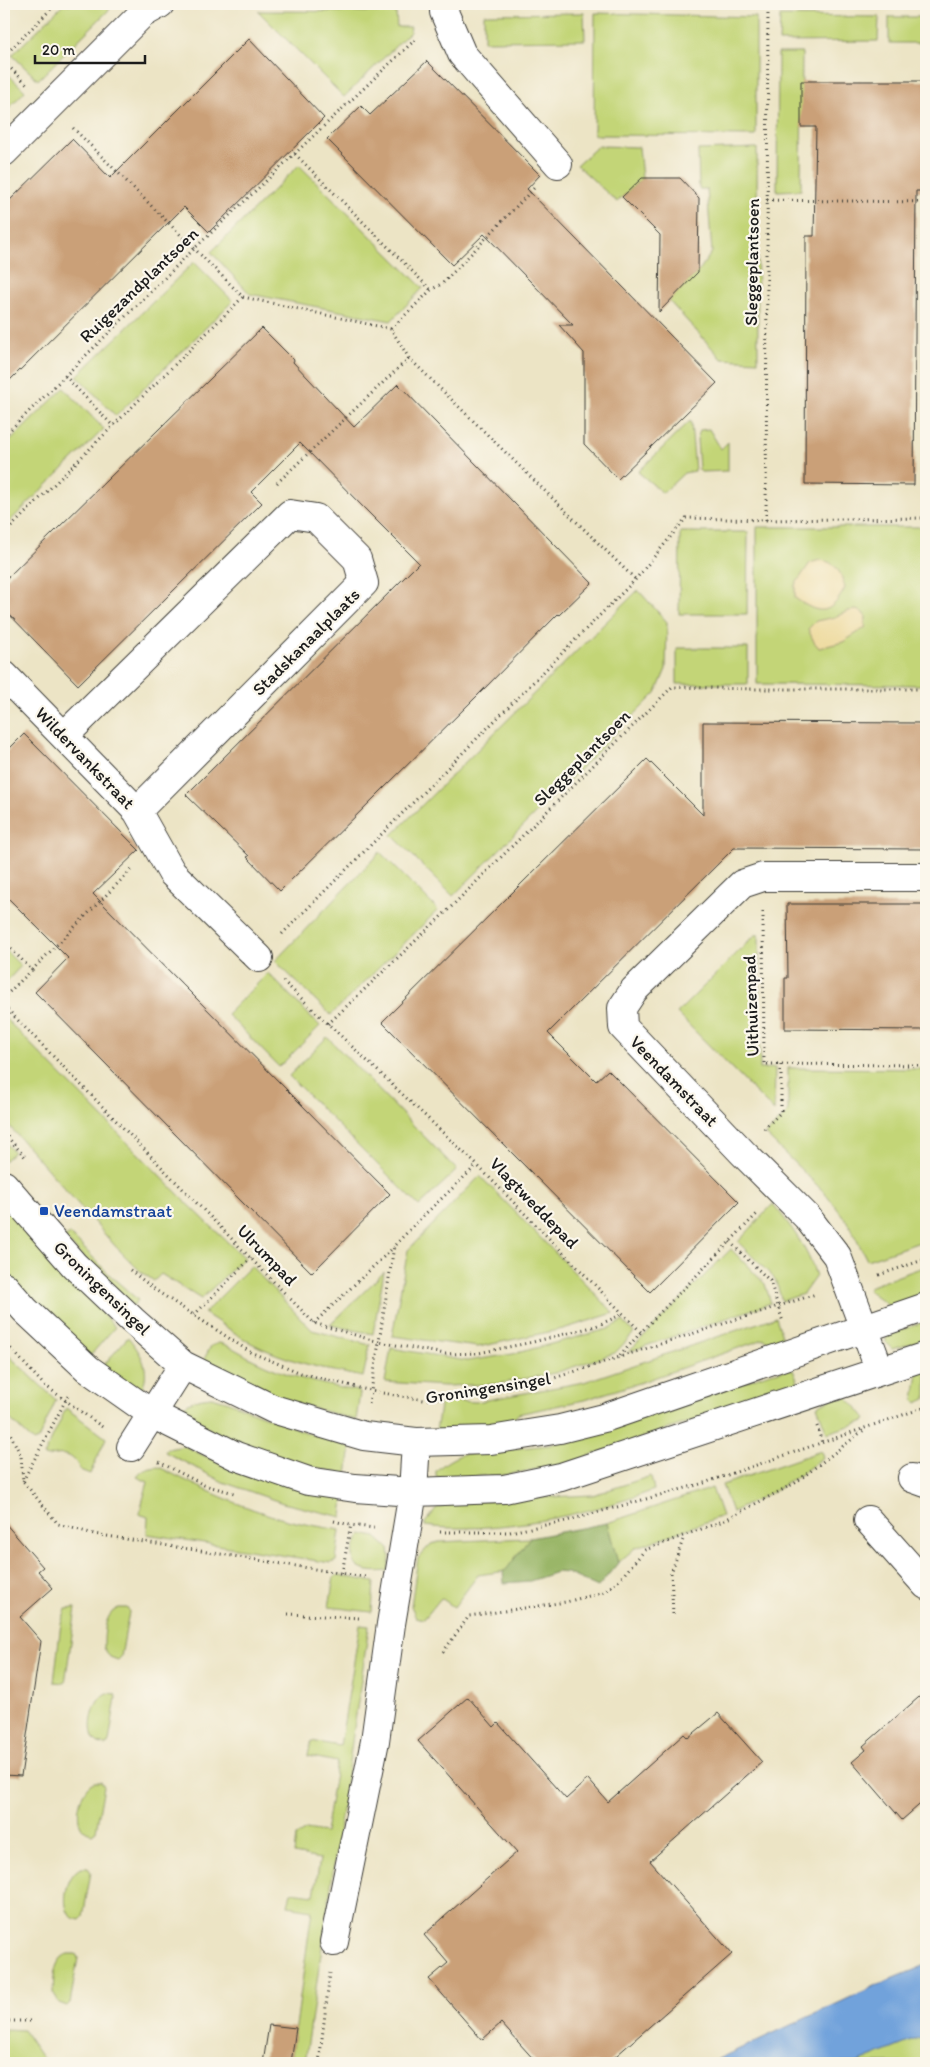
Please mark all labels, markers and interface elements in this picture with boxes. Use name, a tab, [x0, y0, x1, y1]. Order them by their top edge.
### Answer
scale bar	[35, 32, 145, 64]
text: 20 m	[42, 41, 76, 59]
street label: Sleggeplantsoen	[740, 198, 764, 326]
street label: Ruigezandplantsoen	[75, 223, 203, 347]
street label: Stadskanaalplaats	[248, 584, 364, 700]
street label: Wildervankstraat	[31, 702, 140, 814]
street label: Sleggeplantsoen	[529, 705, 635, 811]
street label: Uithuizenpad	[738, 955, 764, 1057]
street label: Veendamstraat	[625, 1031, 723, 1131]
street label: Vlagtweddepad	[485, 1153, 583, 1253]
place label: Veendamstraat	[54, 1200, 172, 1222]
marker: Veendamstraat	[38, 1205, 50, 1217]
street label: Ulrumpad	[232, 1220, 302, 1291]
street label: Groningensingel	[49, 1236, 155, 1340]
street label: Groningensingel	[424, 1367, 552, 1409]

